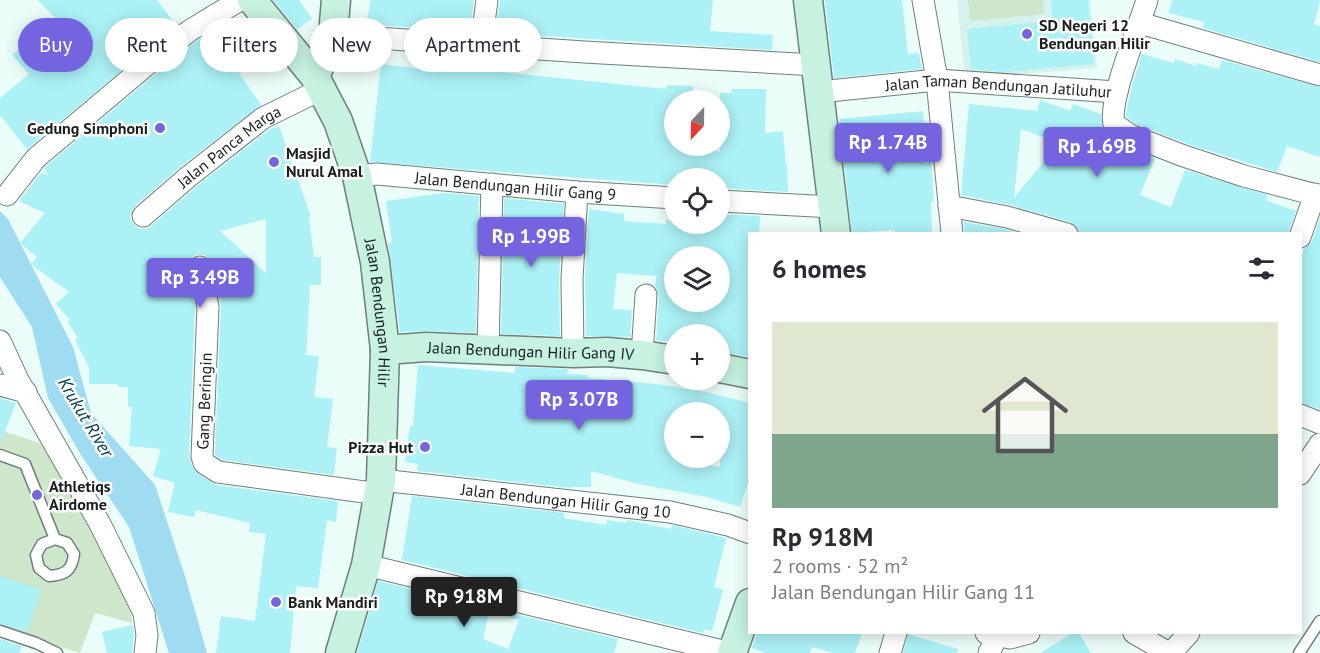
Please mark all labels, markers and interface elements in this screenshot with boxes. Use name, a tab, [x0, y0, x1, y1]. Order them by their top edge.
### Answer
place label: SD Negeri 12 Bendungan Hilir	[1039, 15, 1150, 53]
chip: Buy	[18, 18, 93, 72]
chip: Rent	[105, 18, 188, 72]
chip: Filters	[200, 18, 298, 72]
chip: New	[310, 18, 392, 72]
chip: Apartment	[404, 18, 542, 72]
marker: SD Negeri 12 Bendungan Hilir	[1020, 27, 1034, 41]
street label: Jalan Taman Bendungan Jatiluhur	[883, 70, 1113, 102]
north arrow	[664, 90, 730, 156]
map controls	[664, 90, 730, 468]
street label: Jalan Panca Marga	[172, 101, 284, 193]
place label: Gedung Simphoni	[27, 118, 148, 138]
marker: Gedung Simphoni	[153, 121, 167, 135]
pin: Rp 1.74B	[826, 123, 950, 174]
pin: Rp 1.69B	[1035, 127, 1159, 178]
text: Rp 1.74B	[849, 129, 927, 155]
text: Rp 1.69B	[1058, 133, 1136, 159]
place label: Masjid Nurul Amal	[286, 143, 363, 181]
marker: Masjid Nurul Amal	[267, 155, 281, 169]
street label: Jalan Bendungan Hilir Gang 9	[413, 167, 617, 204]
button: locate	[664, 168, 730, 234]
pin: Rp 1.99B	[469, 217, 593, 268]
text: Rp 1.99B	[492, 223, 570, 249]
street label: Jalan Bendungan Hilir	[360, 235, 395, 388]
button: layers	[664, 246, 730, 312]
text: 6 homes	[772, 252, 867, 285]
icon: filters	[1245, 252, 1278, 285]
pin: Rp 3.49B	[138, 258, 262, 309]
text: Rp 3.49B	[161, 264, 239, 290]
button: +	[664, 324, 730, 390]
street label: Jalan Bendungan Hilir Gang IV	[426, 337, 636, 364]
street label: Gang Beringin	[192, 352, 216, 450]
icon: home	[971, 361, 1079, 469]
water label: Krukut River	[53, 373, 119, 462]
pin: Rp 3.07B	[517, 380, 641, 431]
text: Rp 3.07B	[540, 386, 618, 412]
button: −	[664, 402, 730, 468]
place label: Pizza Hut	[348, 437, 413, 457]
marker: Pizza Hut	[418, 440, 432, 454]
place label: Athletiqs Airdome	[49, 476, 111, 514]
street label: Jalan Bendungan Hilir Gang 10	[459, 479, 672, 522]
marker: Athletiqs Airdome	[30, 488, 44, 502]
text: Rp 918M	[772, 520, 873, 553]
text: 2 rooms · 52 m²	[772, 553, 908, 579]
pin: Rp 918M	[409, 577, 519, 628]
text: Jalan Bendungan Hilir Gang 11	[772, 579, 1035, 605]
text: Rp 918M	[425, 583, 503, 609]
place label: Bank Mandiri	[288, 592, 378, 612]
marker: Bank Mandiri	[269, 595, 283, 609]

